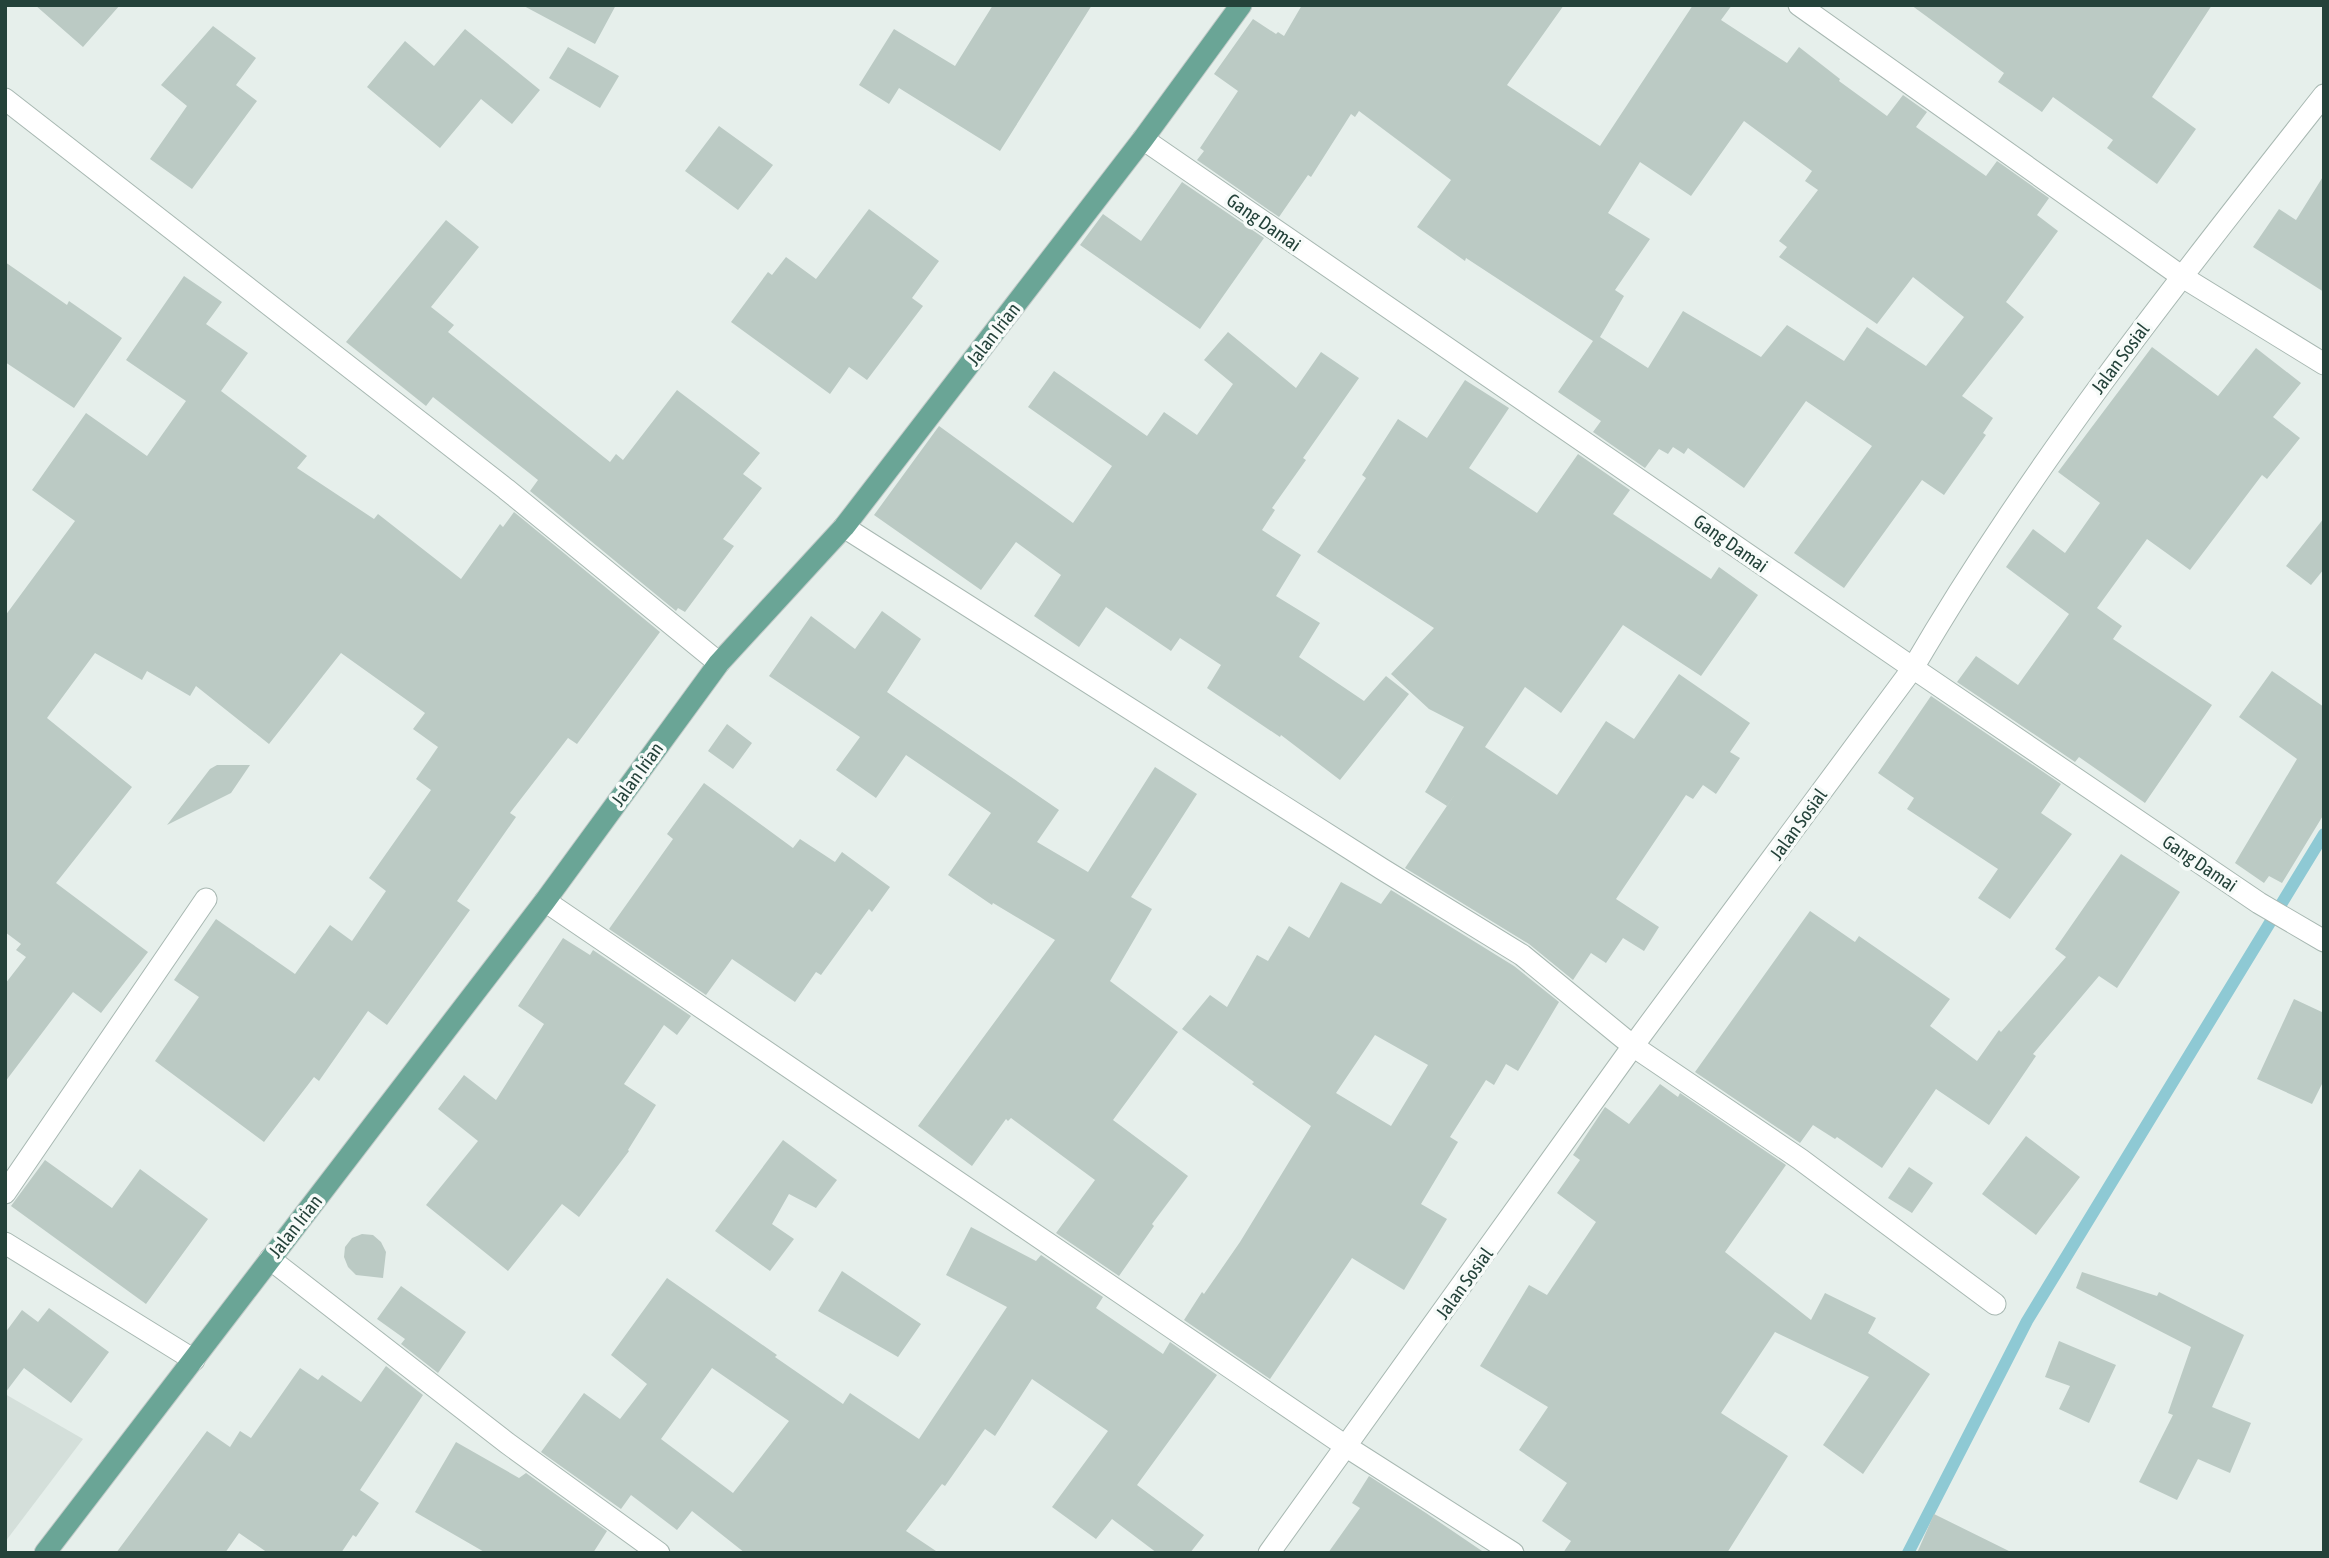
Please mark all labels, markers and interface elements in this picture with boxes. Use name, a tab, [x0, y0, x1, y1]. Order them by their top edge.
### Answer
street label: Gang Damai	[1223, 189, 1305, 255]
street label: Jalan Irian	[962, 298, 1024, 370]
street label: Jalan Sosial	[2086, 318, 2154, 398]
street label: Gang Damai	[1690, 510, 1772, 576]
street label: Jalan Irian	[607, 738, 667, 810]
street label: Jalan Sosial	[1765, 784, 1831, 864]
street label: Gang Damai	[2159, 830, 2241, 896]
street label: Jalan Irian	[264, 1190, 326, 1262]
street label: Jalan Sosial	[1431, 1243, 1497, 1323]

